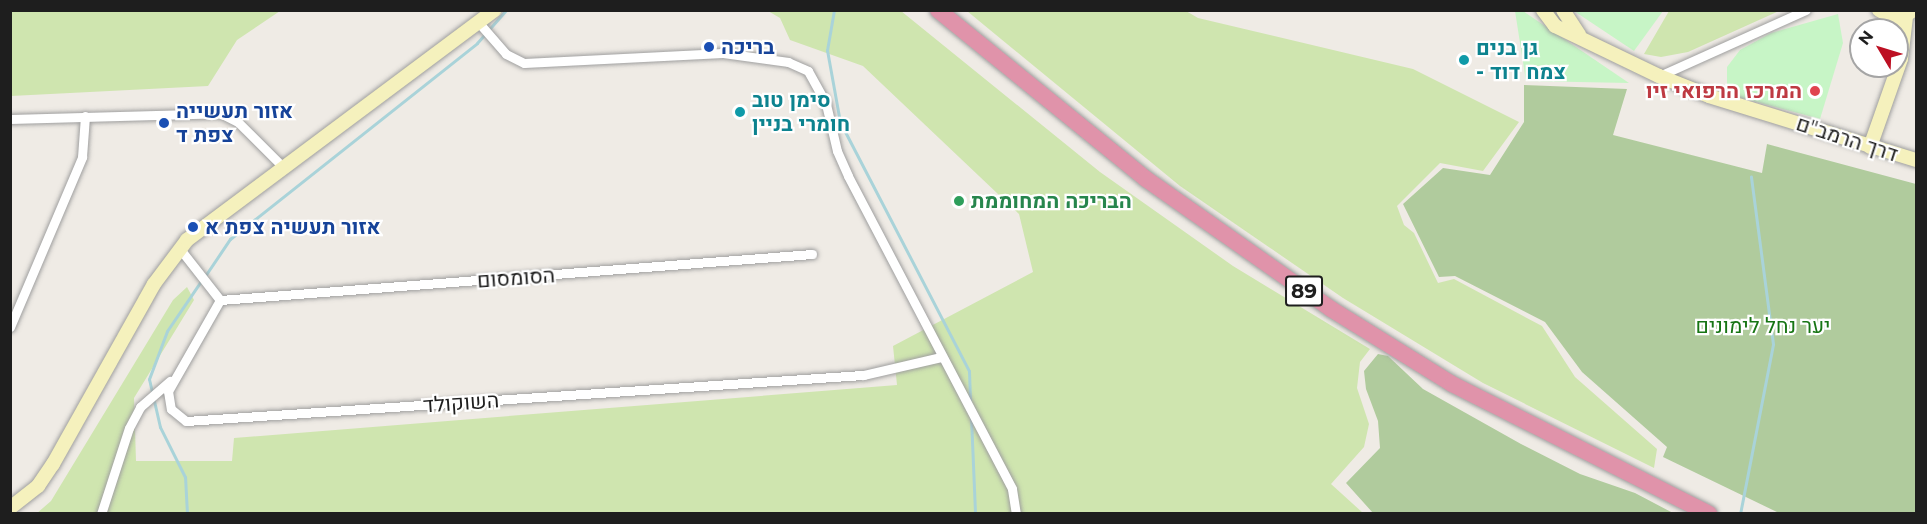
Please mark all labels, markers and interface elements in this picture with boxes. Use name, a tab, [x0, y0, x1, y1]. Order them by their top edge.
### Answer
north arrow	[1849, 18, 1909, 78]
text: N	[1855, 27, 1877, 49]
place label: בריכה	[721, 34, 775, 60]
place label: גן בנים - צמח דוד	[1476, 35, 1566, 85]
marker: בריכה	[702, 40, 716, 54]
marker: גן בנים - צמח דוד	[1457, 53, 1471, 67]
place label: המרכז הרפואי זיו	[1646, 78, 1802, 104]
marker: המרכז הרפואי זיו	[1806, 82, 1824, 100]
place label: סימן טוב חומרי בניין	[752, 87, 850, 137]
place label: אזור תעשייה צפת ד	[176, 98, 293, 148]
marker: סימן טוב חומרי בניין	[733, 105, 747, 119]
street label: דרך הרמב"ם	[1793, 111, 1901, 167]
marker: אזור תעשייה צפת ד	[157, 116, 171, 130]
place label: הבריכה המחוממת	[971, 188, 1132, 214]
marker: הבריכה המחוממת	[952, 194, 966, 208]
place label: אזור תעשיה צפת א	[205, 214, 381, 240]
marker: אזור תעשיה צפת א	[186, 220, 200, 234]
street label: הסומסום	[476, 263, 556, 293]
road number: 89	[1284, 274, 1324, 308]
park label: יער נחל לימונים	[1696, 313, 1830, 339]
street label: השוקולד	[422, 388, 500, 418]

